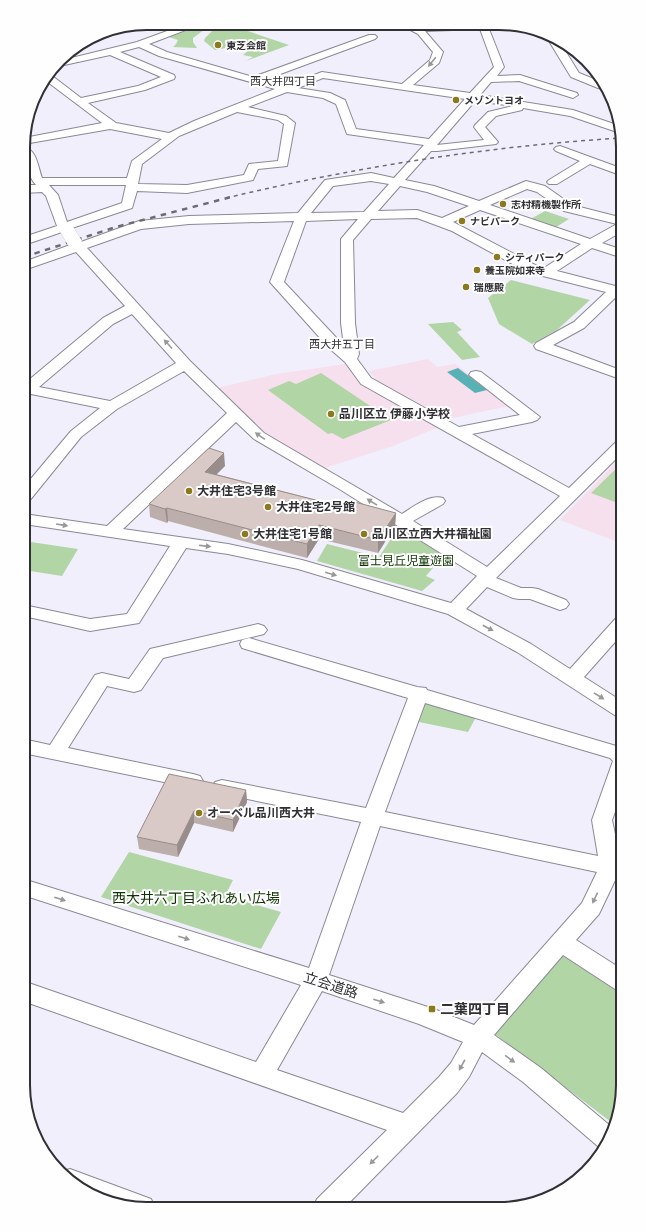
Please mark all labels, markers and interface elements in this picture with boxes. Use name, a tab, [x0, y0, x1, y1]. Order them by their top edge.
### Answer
marker: 東芝会館	[213, 40, 223, 50]
place label: 東芝会館	[226, 40, 266, 51]
one-way arrow	[428, 56, 436, 67]
district label: 西大井四丁目	[250, 75, 316, 88]
marker: メゾントヨオ	[451, 95, 461, 105]
place label: メゾントヨオ	[464, 95, 524, 106]
marker: 志村精機製作所	[498, 199, 508, 209]
place label: 志村精機製作所	[511, 199, 581, 210]
marker: ナビパーク	[457, 216, 467, 226]
place label: ナビパーク	[470, 216, 520, 227]
marker: シティパーク	[492, 252, 502, 262]
place label: シティパーク	[505, 252, 564, 263]
marker: 養玉院如来寺	[472, 265, 482, 275]
place label: 養玉院如来寺	[485, 265, 545, 276]
marker: 瑞應殿	[461, 282, 471, 292]
place label: 瑞應殿	[474, 282, 504, 293]
district label: 西大井五丁目	[309, 338, 375, 351]
one-way arrow	[164, 340, 173, 349]
place label: 品川区立 伊藤小学校	[339, 407, 450, 421]
marker: 品川区立 伊藤小学校	[326, 409, 336, 419]
one-way arrow	[255, 432, 265, 440]
place label: 大井住宅3号館	[197, 484, 276, 498]
marker: 大井住宅3号館	[184, 486, 194, 496]
one-way arrow	[366, 499, 378, 506]
place label: 大井住宅2号館	[276, 500, 355, 514]
marker: 大井住宅2号館	[263, 502, 273, 512]
one-way arrow	[56, 522, 68, 528]
place label: 大井住宅1号館	[253, 527, 332, 541]
place label: 品川区立西大井福祉園	[372, 527, 492, 541]
marker: 大井住宅1号館	[240, 529, 250, 539]
marker: 品川区立西大井福祉園	[359, 529, 369, 539]
one-way arrow	[198, 543, 211, 550]
park label: 富士見丘児童遊園	[358, 554, 454, 568]
one-way arrow	[326, 571, 338, 577]
one-way arrow	[482, 625, 494, 632]
one-way arrow	[594, 692, 604, 700]
place label: オーベル品川西大井	[207, 806, 315, 820]
marker: オーベル品川西大井	[194, 808, 204, 818]
park label: 西大井六丁目ふれあい広場	[112, 890, 280, 906]
one-way arrow	[592, 893, 598, 904]
one-way arrow	[55, 896, 67, 902]
one-way arrow	[179, 935, 191, 941]
street label: 立会道路	[302, 969, 360, 1001]
one-way arrow	[374, 998, 386, 1004]
place label: 二葉四丁目	[440, 1001, 510, 1017]
marker: 二葉四丁目	[427, 1004, 437, 1014]
one-way arrow	[505, 1055, 516, 1063]
one-way arrow	[459, 1059, 466, 1071]
one-way arrow	[369, 1155, 379, 1165]

